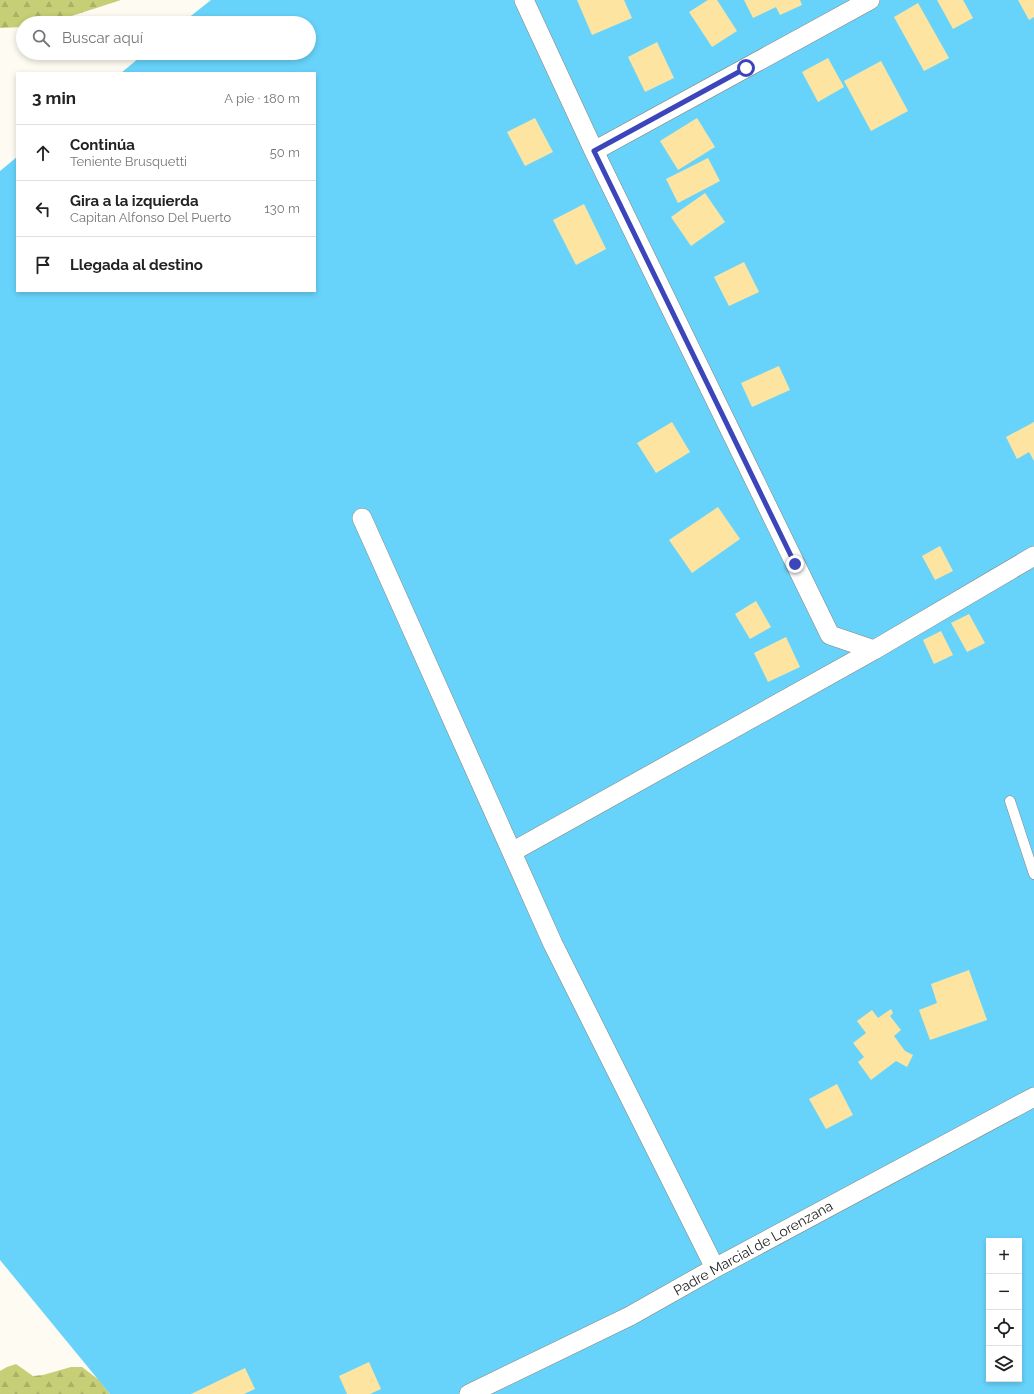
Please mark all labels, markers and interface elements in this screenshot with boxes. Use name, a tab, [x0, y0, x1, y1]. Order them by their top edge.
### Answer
search box	[16, 16, 316, 60]
icon: search	[30, 27, 52, 49]
text: Buscar aquí	[62, 29, 143, 47]
route start	[737, 59, 755, 77]
text: 3 min	[32, 88, 76, 108]
text: A pie · 180 m	[224, 91, 300, 106]
text: Continúa	[70, 136, 135, 154]
icon: ahead	[32, 142, 54, 164]
text: 50 m	[270, 145, 300, 160]
text: Teniente Brusquetti	[70, 154, 187, 169]
text: Gira a la izquierda	[70, 192, 199, 210]
icon: left	[32, 198, 54, 220]
text: 130 m	[264, 201, 300, 216]
text: Capitan Alfonso Del Puerto	[70, 210, 231, 225]
icon: arrive	[32, 254, 54, 276]
text: Llegada al destino	[70, 256, 203, 274]
route end	[786, 555, 804, 573]
street label: Padre Marcial de Lorenzana	[671, 1197, 835, 1299]
map controls	[986, 1238, 1022, 1382]
button: +	[986, 1238, 1022, 1274]
button: −	[986, 1274, 1022, 1310]
button: locate	[986, 1310, 1022, 1346]
button: layers	[986, 1346, 1022, 1382]

